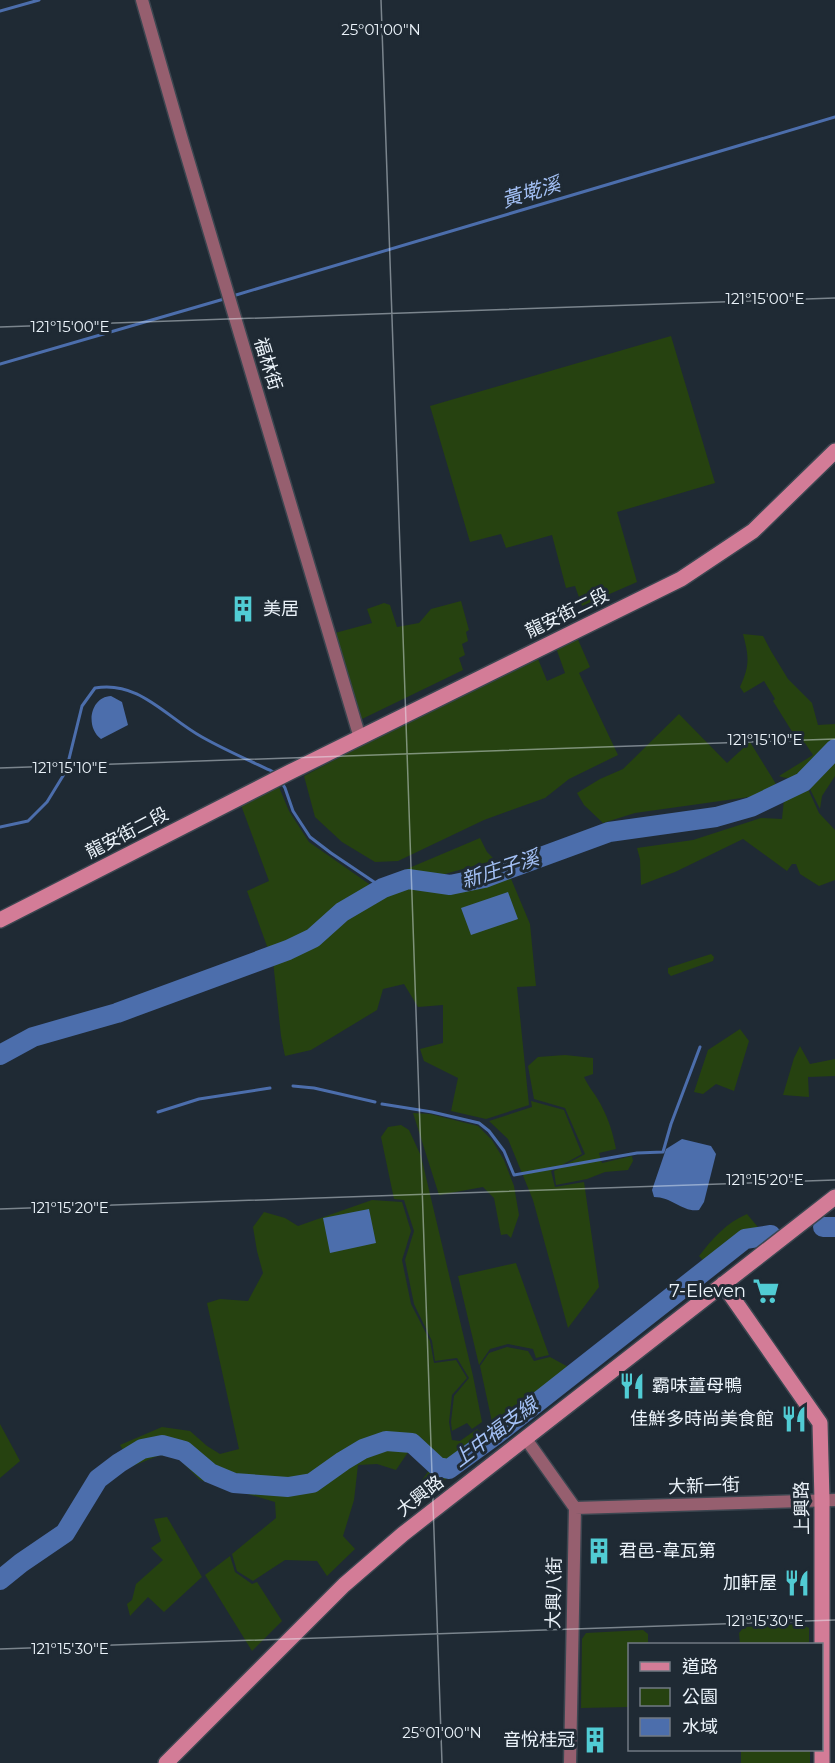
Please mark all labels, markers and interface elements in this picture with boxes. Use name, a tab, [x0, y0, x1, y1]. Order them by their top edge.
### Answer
text: 25°01'00"N	[341, 20, 421, 39]
water label: 黃墘溪	[499, 171, 566, 212]
text: 121°15'00"E	[726, 289, 804, 308]
text: 121°15'00"E	[31, 317, 109, 336]
street label: 福林街	[250, 335, 286, 393]
street label: 龍安街二段	[522, 583, 612, 643]
building icon: 美居	[228, 594, 258, 624]
place label: 美居	[263, 598, 299, 620]
text: 121°15'10"E	[727, 730, 803, 749]
text: 121°15'10"E	[32, 758, 108, 777]
street label: 龍安街二段	[82, 803, 172, 863]
water label: 新庄子溪	[458, 844, 545, 893]
text: 121°15'20"E	[726, 1170, 804, 1189]
text: 121°15'20"E	[31, 1198, 109, 1217]
supermarket icon: 7-Eleven	[751, 1276, 781, 1306]
place label: 7-Eleven	[669, 1280, 746, 1302]
restaurant icon: 霸味薑母鴨	[617, 1371, 647, 1401]
place label: 霸味薑母鴨	[652, 1375, 742, 1397]
water label: 上中福支線	[448, 1391, 544, 1472]
restaurant icon: 佳鮮多時尚美食館	[779, 1404, 809, 1434]
place label: 佳鮮多時尚美食館	[630, 1408, 774, 1430]
street label: 大興路	[392, 1471, 448, 1521]
street label: 大新一街	[668, 1474, 740, 1498]
street label: 上興路	[791, 1481, 813, 1535]
building icon: 君邑-韋瓦第	[584, 1536, 614, 1566]
place label: 君邑-韋瓦第	[619, 1540, 716, 1562]
street label: 大興八街	[542, 1557, 566, 1629]
restaurant icon: 加軒屋	[782, 1568, 812, 1598]
place label: 加軒屋	[723, 1572, 777, 1594]
text: 121°15'30"E	[726, 1611, 804, 1630]
text: 121°15'30"E	[31, 1639, 109, 1658]
legend	[628, 1643, 823, 1751]
text: 道路	[682, 1656, 718, 1678]
text: 公園	[682, 1686, 718, 1708]
text: 水域	[682, 1716, 718, 1738]
text: 25°01'00"N	[402, 1723, 482, 1742]
building icon: 音悅桂冠	[580, 1725, 610, 1755]
place label: 音悅桂冠	[503, 1729, 575, 1751]

